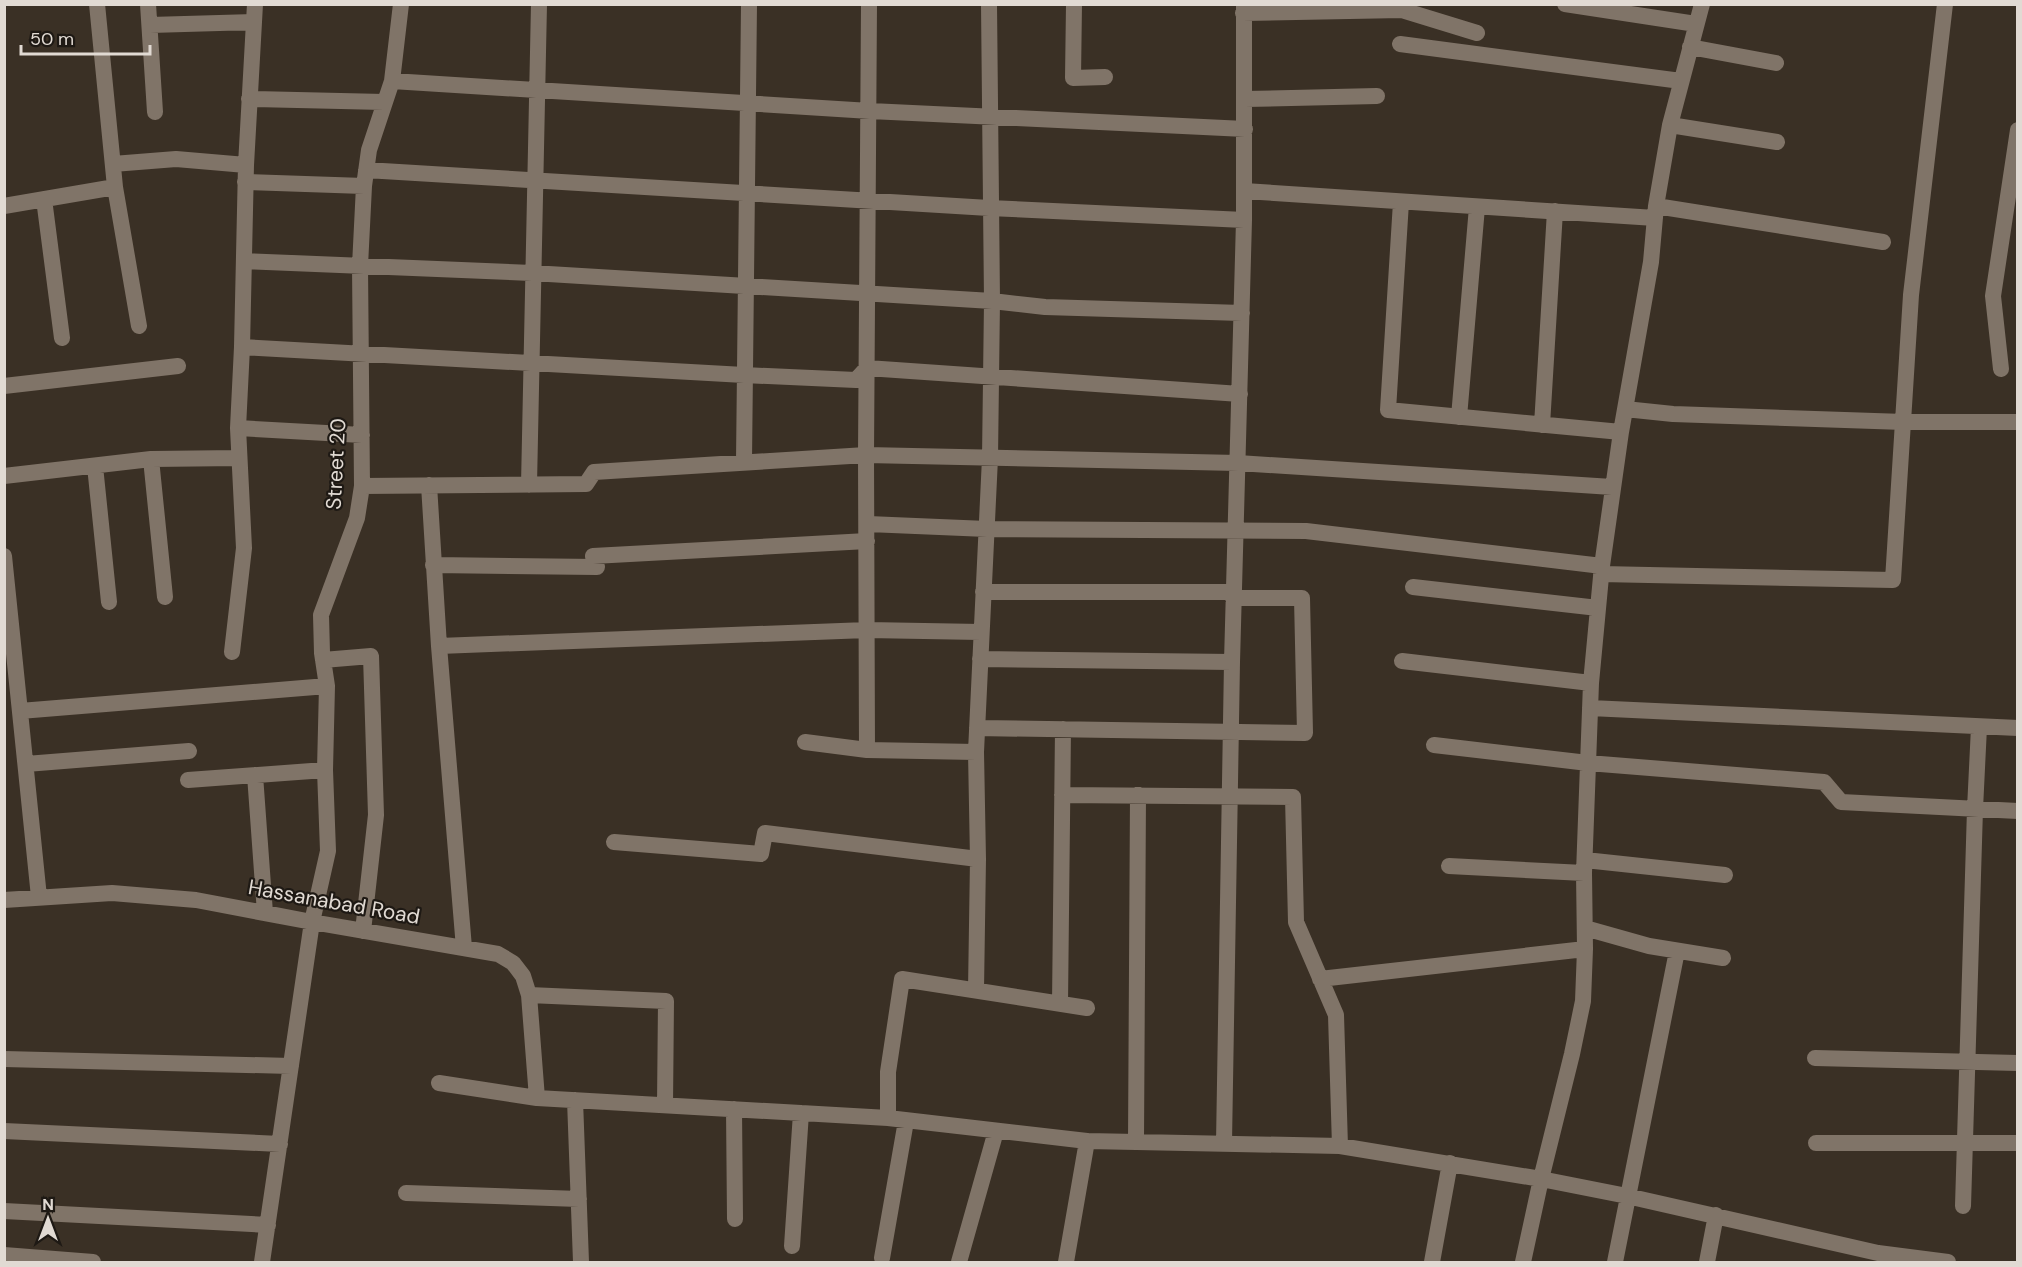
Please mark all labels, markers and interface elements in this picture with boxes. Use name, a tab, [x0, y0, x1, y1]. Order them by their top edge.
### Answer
scale bar	[21, 18, 150, 56]
text: 50 m	[30, 27, 74, 51]
street label: Street 20	[320, 418, 352, 510]
street label: Hassanabad Road	[246, 873, 422, 931]
north arrow	[18, 1189, 78, 1249]
text: N	[42, 1194, 54, 1215]

